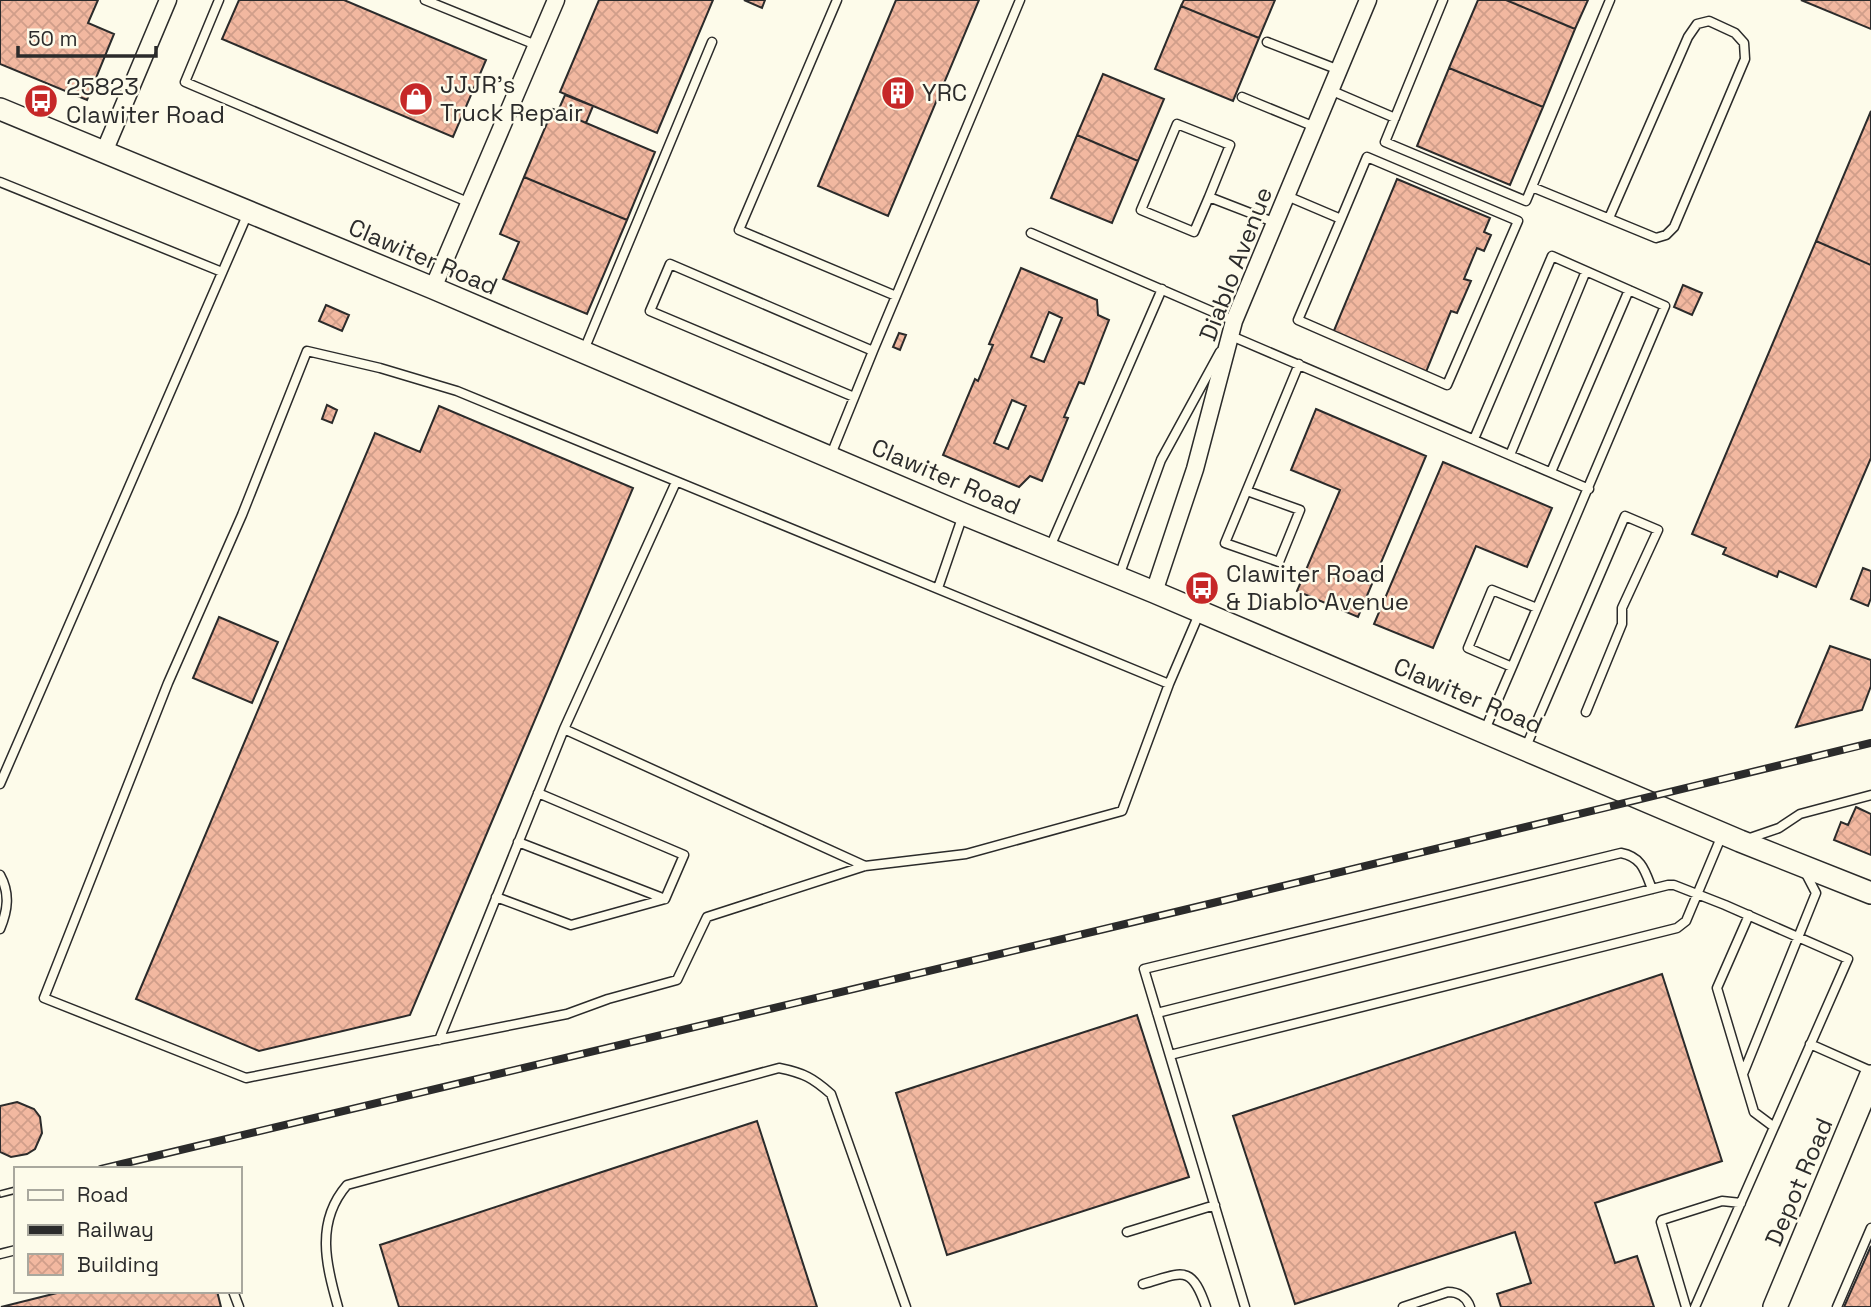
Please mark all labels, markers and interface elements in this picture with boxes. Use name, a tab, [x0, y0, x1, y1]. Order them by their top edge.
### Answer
scale bar	[18, 14, 156, 58]
text: 50 m	[28, 25, 78, 52]
place label: JJJR's Truck Repair	[440, 69, 583, 128]
place label: 25823 Clawiter Road	[66, 71, 225, 130]
building icon: YRC	[879, 74, 917, 112]
place label: YRC	[922, 77, 967, 108]
shop icon: JJJR's Truck Repair	[397, 80, 435, 118]
bus stop icon: 25823 Clawiter Road	[22, 82, 60, 120]
street label: Diablo Avenue	[1192, 182, 1279, 345]
street label: Clawiter Road	[344, 211, 502, 302]
street label: Clawiter Road	[867, 431, 1025, 522]
place label: Clawiter Road & Diablo Avenue	[1226, 558, 1409, 617]
bus stop icon: Clawiter Road & Diablo Avenue	[1183, 569, 1221, 607]
street label: Clawiter Road	[1389, 650, 1547, 741]
street label: Depot Road	[1758, 1113, 1839, 1250]
legend	[14, 1167, 242, 1293]
text: Road	[77, 1181, 129, 1208]
text: Railway	[77, 1216, 154, 1243]
text: Building	[77, 1251, 159, 1278]

